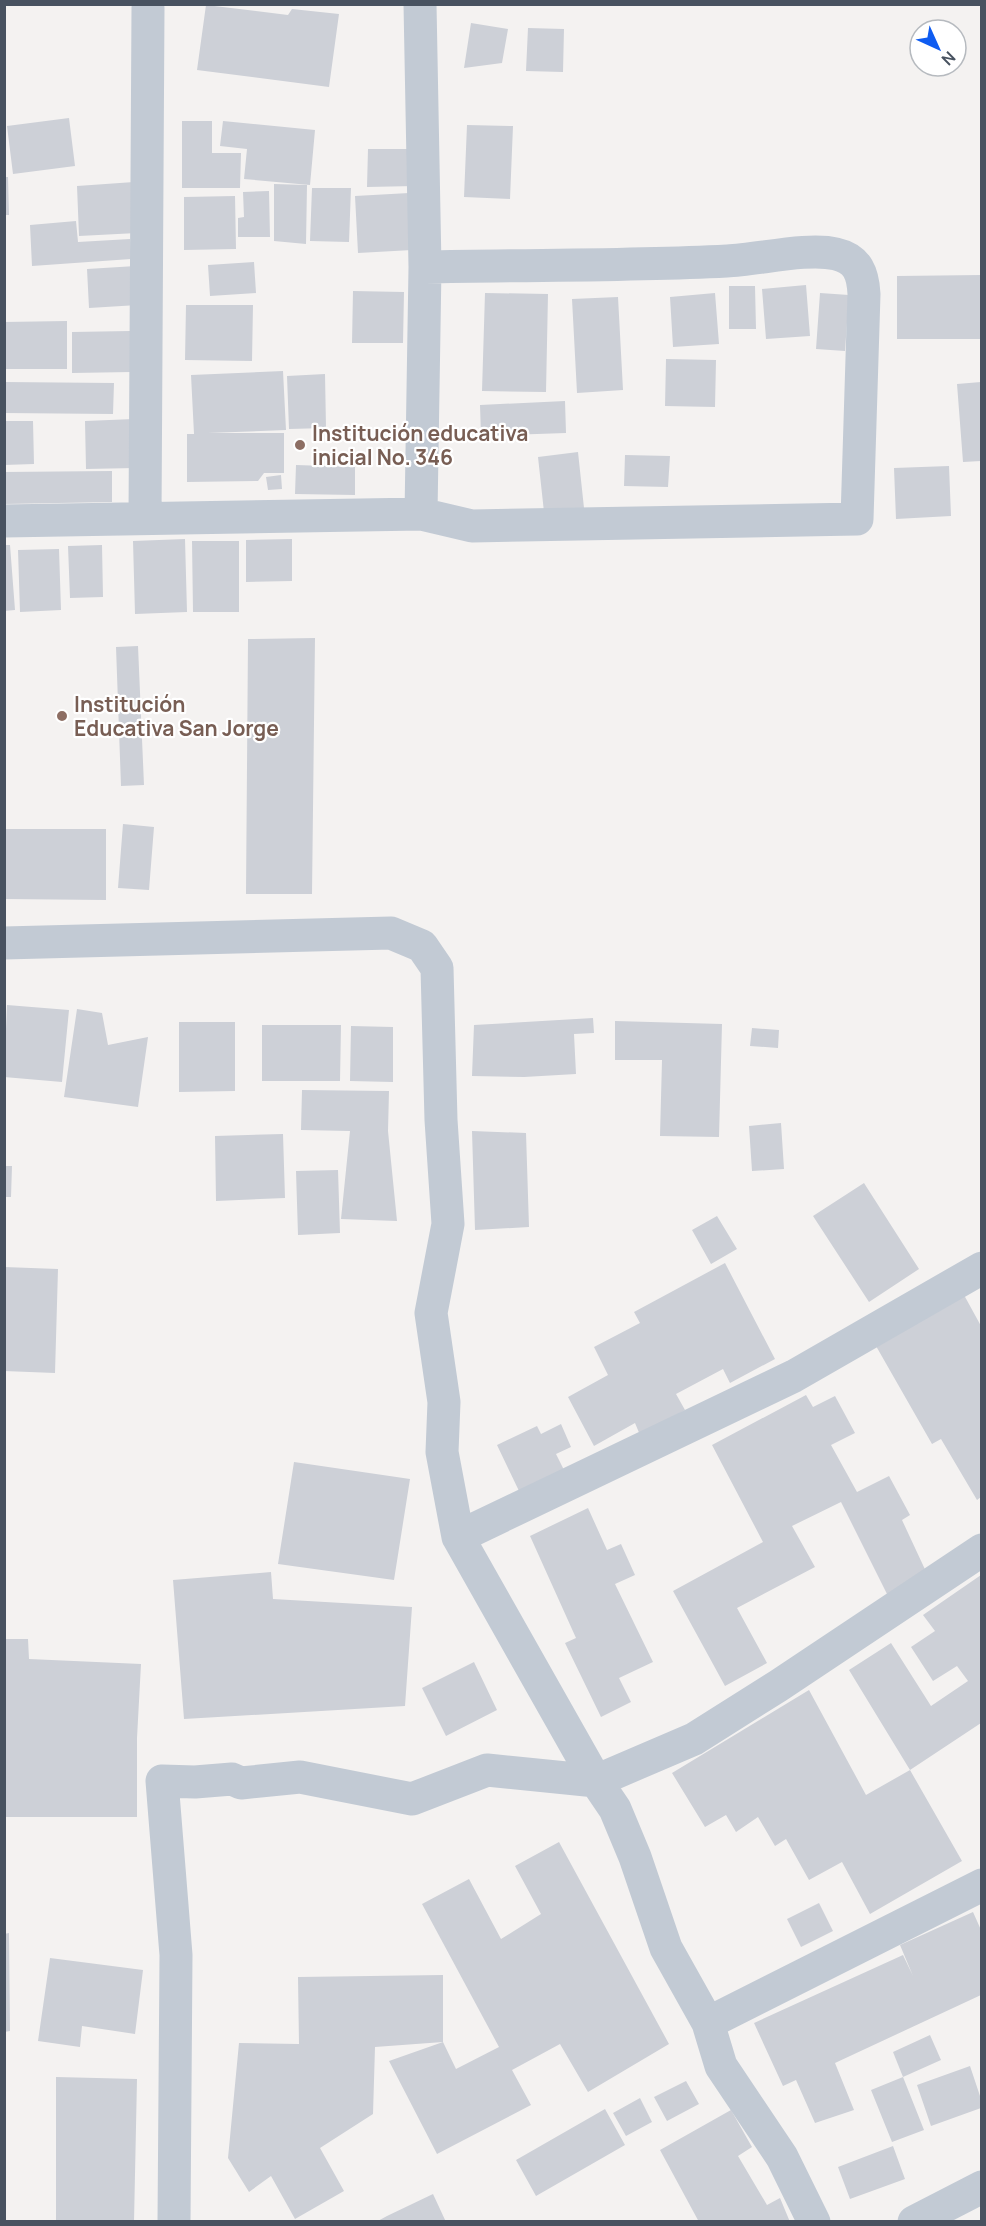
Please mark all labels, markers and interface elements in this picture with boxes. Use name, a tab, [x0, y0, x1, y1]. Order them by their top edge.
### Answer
north arrow	[908, 18, 968, 78]
text: N	[937, 47, 960, 70]
place label: Institución educativa inicial No. 346	[312, 419, 528, 471]
marker: Institución educativa inicial No. 346	[293, 438, 307, 452]
place label: Institución Educativa San Jorge	[74, 690, 279, 742]
marker: Institución Educativa San Jorge	[55, 709, 69, 723]

